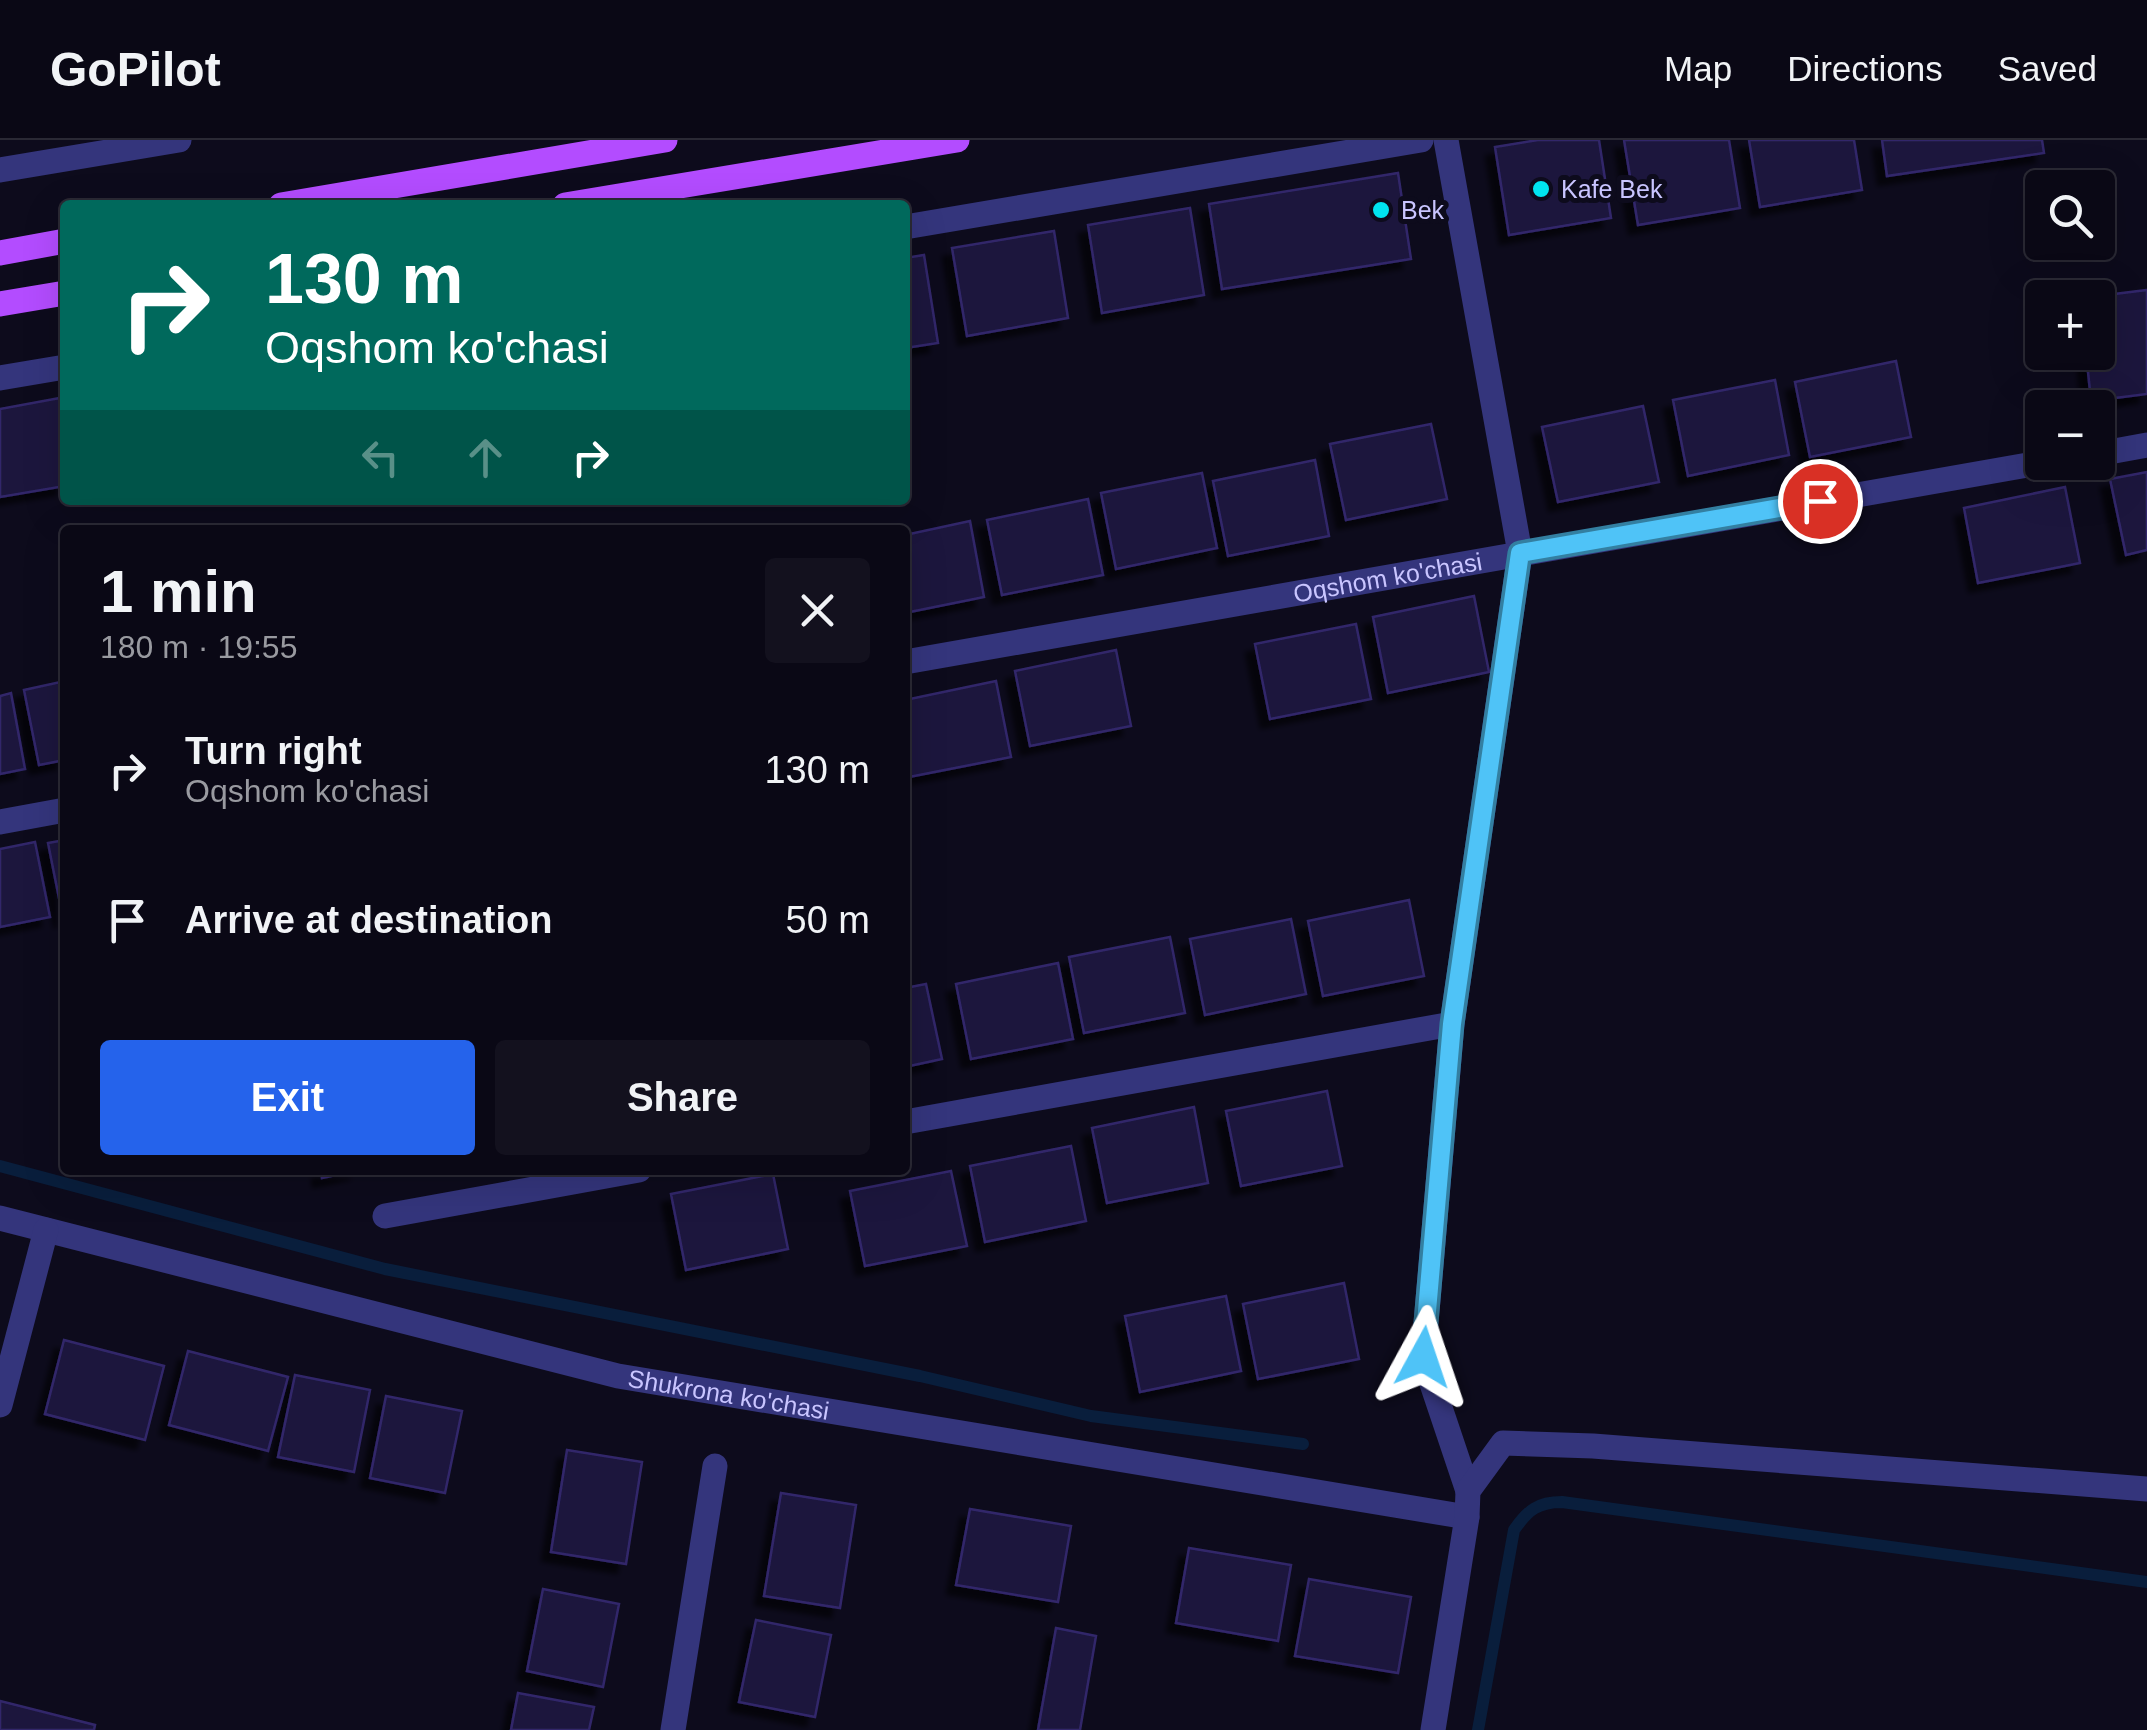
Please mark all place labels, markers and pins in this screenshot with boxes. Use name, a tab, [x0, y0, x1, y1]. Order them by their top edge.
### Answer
place label: Kafe Bek	[1561, 175, 1663, 203]
marker: Kafe Bek	[1530, 178, 1552, 200]
place label: Bek	[1401, 196, 1445, 224]
marker: Bek	[1370, 199, 1392, 221]
pin	[1778, 459, 1863, 544]

